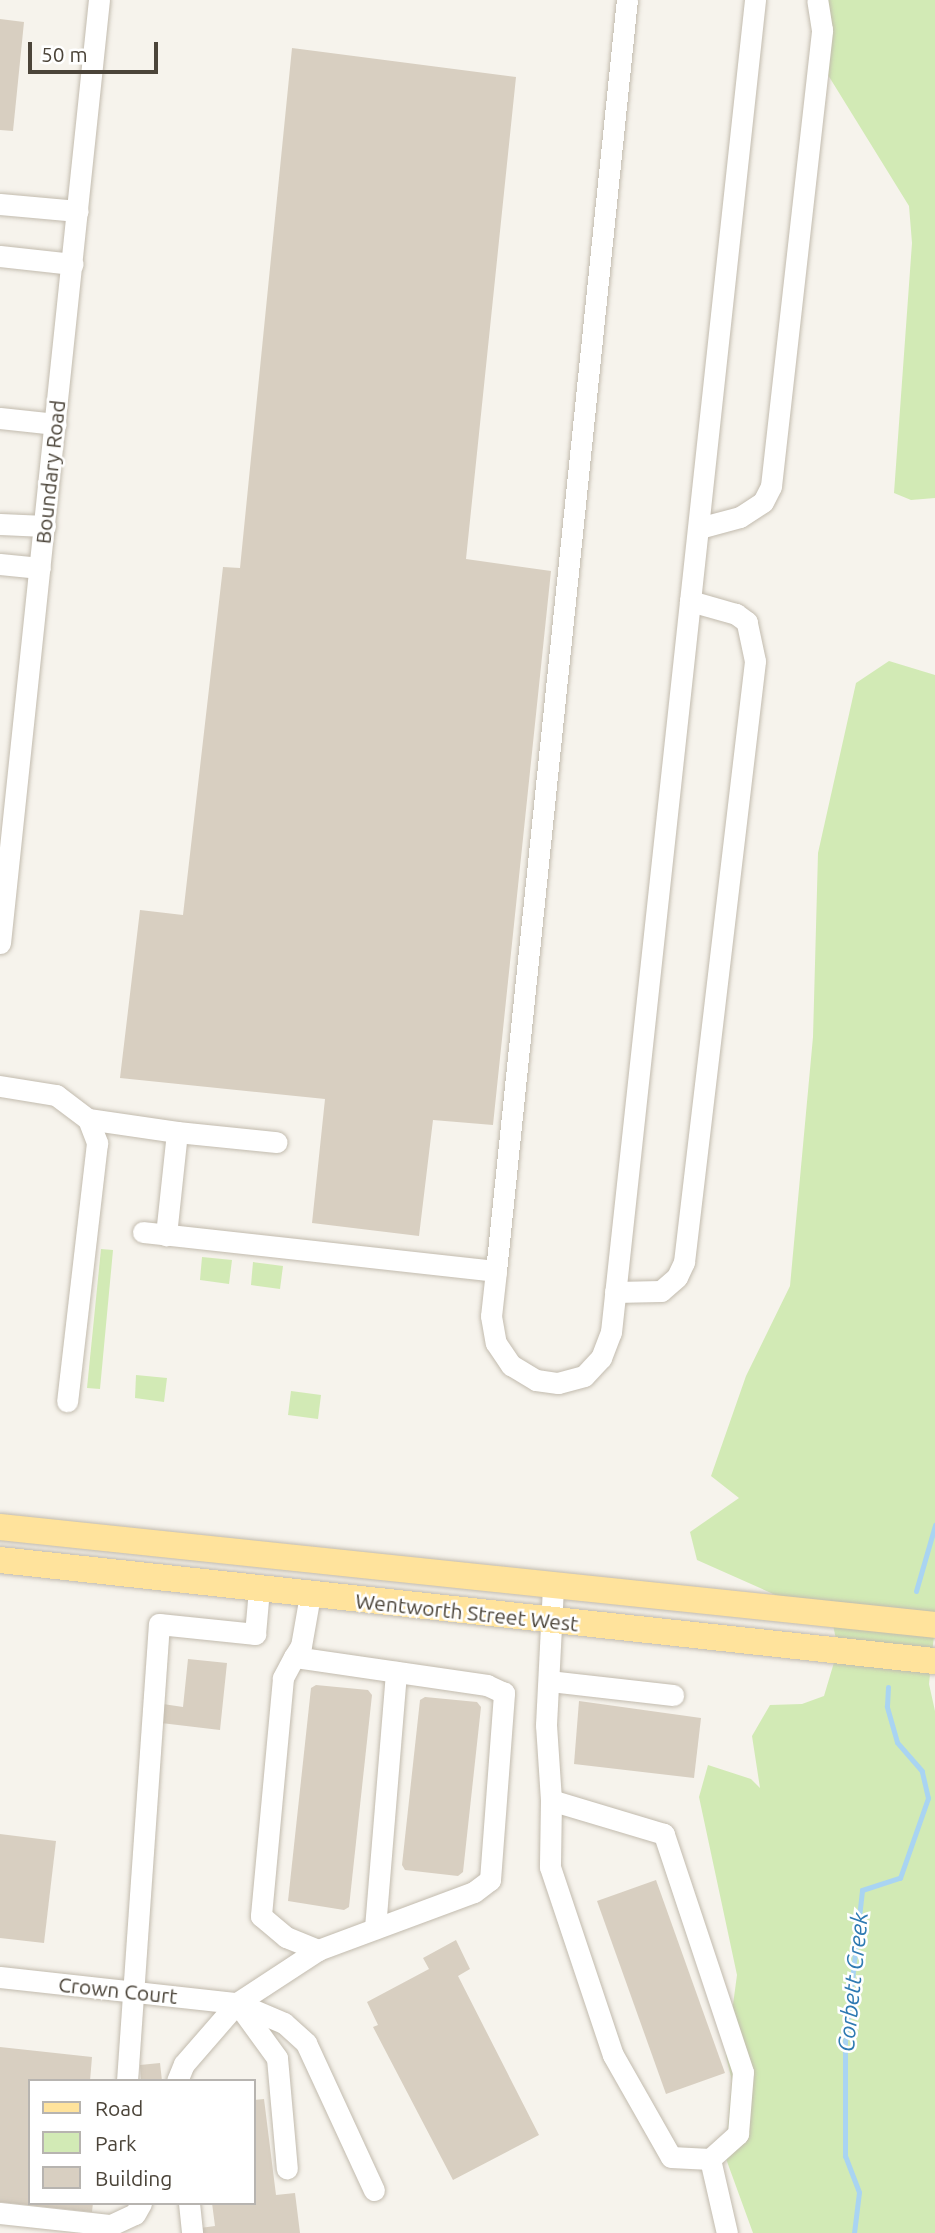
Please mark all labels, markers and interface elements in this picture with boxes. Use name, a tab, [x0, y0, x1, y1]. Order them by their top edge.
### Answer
scale bar	[32, 28, 161, 72]
text: 50 m	[41, 42, 88, 66]
street label: Boundary Road	[30, 399, 70, 545]
street label: Wentworth Street West	[354, 1588, 580, 1636]
water label: Corbett Creek	[832, 1911, 874, 2053]
street label: Crown Court	[57, 1971, 179, 2009]
legend	[28, 2079, 256, 2205]
text: Road	[95, 2096, 143, 2120]
text: Park	[95, 2131, 137, 2155]
text: Building	[95, 2166, 172, 2190]

